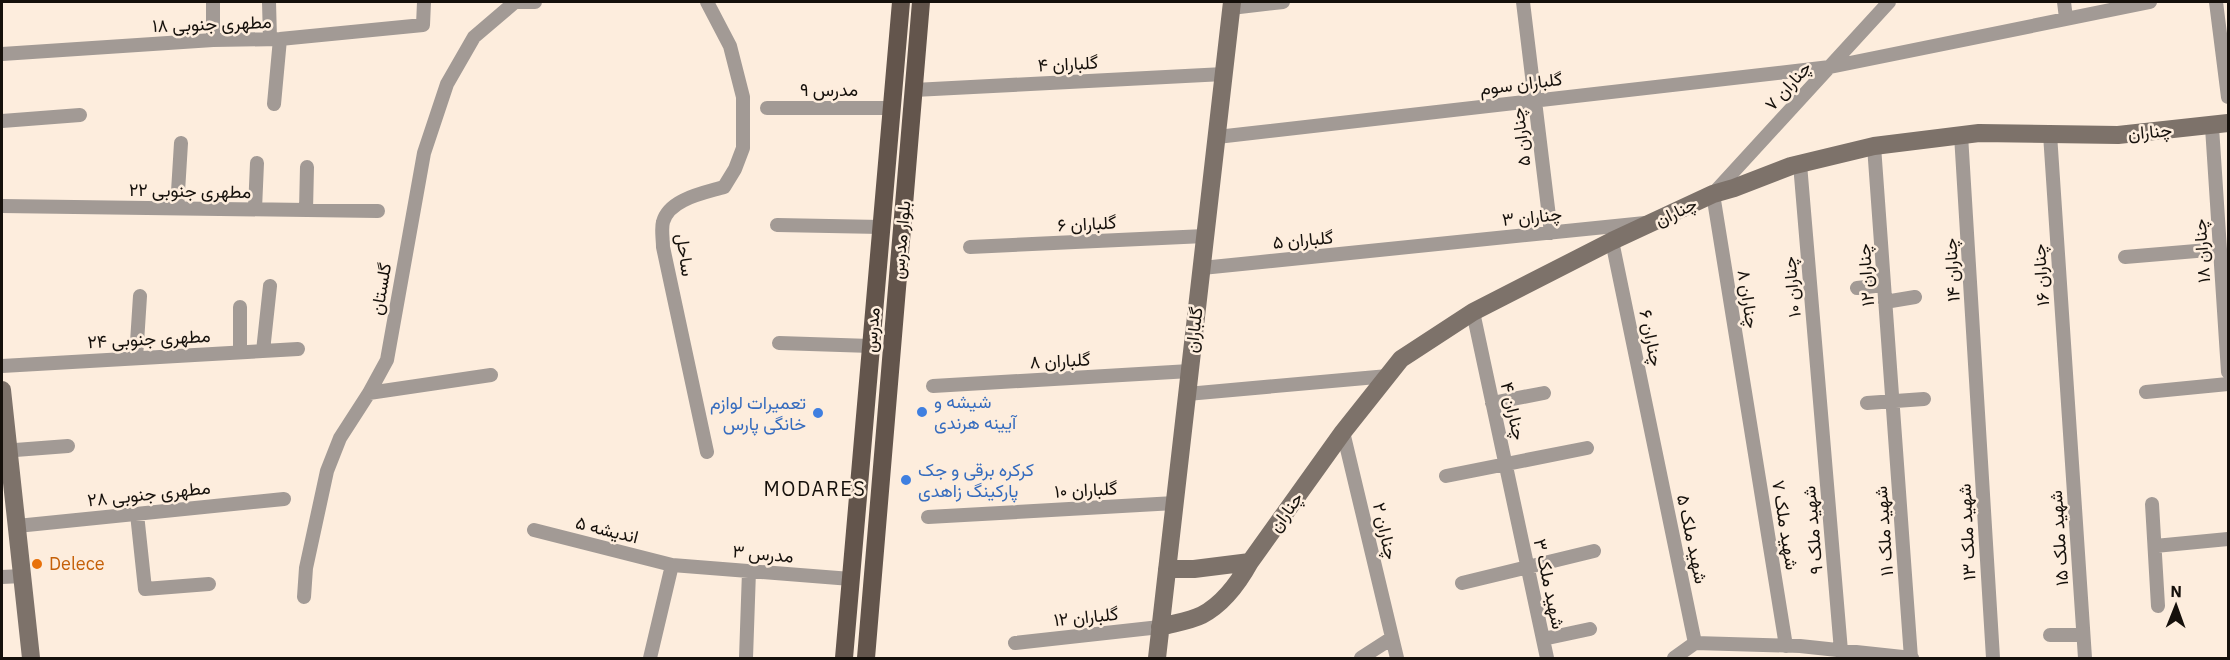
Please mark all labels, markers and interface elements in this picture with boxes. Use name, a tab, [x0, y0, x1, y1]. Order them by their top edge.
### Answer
street label: ۱۸ مطهری جنوبی	[152, 10, 272, 37]
street label: گلباران ۴	[1037, 50, 1099, 77]
street label: چناران ۷	[1759, 56, 1817, 116]
street label: گلباران سوم	[1478, 67, 1564, 101]
street label: مدرس ۹	[800, 78, 858, 101]
street label: ۵ چناران	[1505, 106, 1537, 168]
street label: چناران	[2127, 118, 2173, 146]
street label: مطهری جنوبی ۲۲	[129, 178, 251, 203]
street label: چناران	[1651, 192, 1701, 232]
street label: بلوار مدرس	[886, 200, 915, 280]
street label: چناران ۳	[1501, 202, 1563, 232]
street label: گلباران ۶	[1057, 210, 1117, 237]
street label: چناران ۱۸	[2188, 218, 2216, 284]
street label: گلباران ۵	[1272, 225, 1334, 254]
street label: ساحل	[671, 232, 700, 278]
street label: چناران ۱۴	[1938, 237, 1966, 303]
street label: چناران ۱۲	[1852, 243, 1880, 307]
street label: چناران ۱۶	[2027, 243, 2055, 307]
street label: چناران ۱۰	[1777, 255, 1807, 319]
street label: گلستان	[365, 261, 396, 317]
street label: چناران ۸	[1732, 268, 1764, 330]
street label: مدرس	[858, 306, 885, 353]
street label: گلباران	[1179, 306, 1208, 354]
street label: چناران ۶	[1633, 308, 1669, 368]
street label: مطهری جنوبی ۲۴	[87, 324, 211, 353]
street label: گلباران ۸	[1029, 347, 1091, 374]
street label: ۴ چناران	[1495, 380, 1531, 442]
place label: شیشه و آیینه هرندی	[934, 390, 1018, 434]
place label: تعمیرات لوازم خانگی پارس	[710, 391, 806, 436]
marker: شیشه و آیینه هرندی	[915, 405, 929, 419]
marker: تعمیرات لوازم خانگی پارس	[811, 406, 825, 420]
place label: کرکره برقی و جک پارکینگ زاهدی	[918, 458, 1034, 503]
marker: کرکره برقی و جک پارکینگ زاهدی	[899, 473, 913, 487]
district label: MODARES	[764, 475, 866, 502]
street label: ۲۸ مطهری جنوبی	[86, 476, 212, 511]
street label: گلباران ۱۰	[1054, 476, 1118, 503]
street label: شهید ملک ۷	[1767, 478, 1804, 571]
street label: شهید ملک ۱۳	[1952, 483, 1981, 581]
street label: شهید ملک ۹	[1797, 485, 1828, 575]
street label: شهید ملک ۱۱	[1869, 485, 1898, 577]
street label: چناران	[1263, 487, 1309, 537]
street label: شهید ملک ۱۵	[2044, 489, 2073, 587]
street label: شهید ملک ۵	[1672, 492, 1713, 586]
street label: ۲ چناران	[1367, 500, 1403, 562]
street label: اندیشه ۵	[573, 511, 641, 548]
street label: ۳ شهید ملک	[1529, 537, 1570, 631]
street label: مدرس ۳	[732, 539, 795, 568]
place label: Delece	[49, 552, 105, 575]
marker: Delece	[30, 557, 44, 571]
north arrow	[2146, 576, 2206, 636]
text: N	[2170, 581, 2182, 601]
street label: گلباران ۱۲	[1053, 602, 1119, 631]

